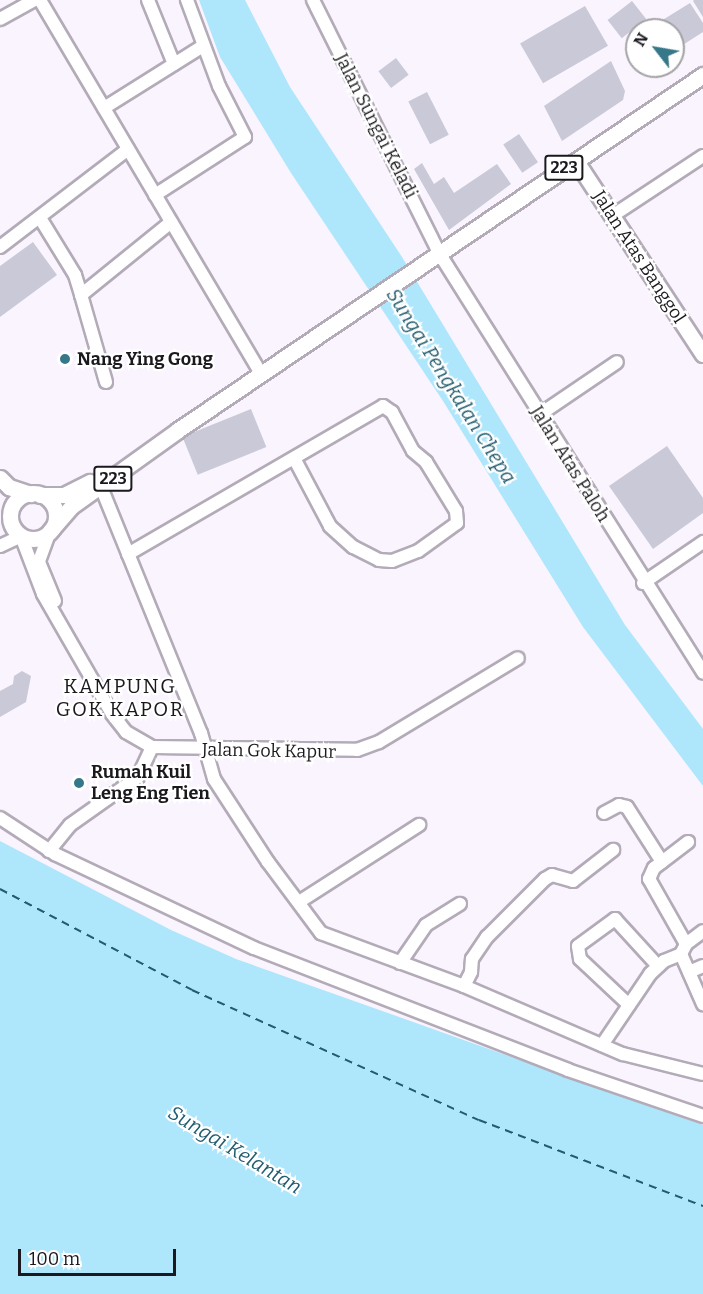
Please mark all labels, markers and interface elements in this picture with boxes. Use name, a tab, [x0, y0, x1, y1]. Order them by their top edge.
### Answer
north arrow	[625, 18, 685, 78]
text: N	[630, 29, 652, 50]
street label: Jalan Sungai Keladi	[330, 50, 422, 202]
road number: 223	[543, 155, 585, 181]
street label: Jalan Atas Banggol	[588, 187, 690, 327]
water label: Sungai Pengkalan Chepa	[381, 284, 521, 488]
place label: Nang Ying Gong	[77, 348, 213, 370]
marker: Nang Ying Gong	[58, 352, 72, 366]
street label: Jalan Atas Paloh	[526, 402, 614, 526]
road number: 223	[92, 466, 134, 492]
district label: KAMPUNG GOK KAPOR	[56, 674, 184, 721]
street label: Jalan Gok Kapur	[202, 739, 336, 763]
place label: Rumah Kuil Leng Eng Tien	[91, 762, 210, 804]
marker: Rumah Kuil Leng Eng Tien	[72, 776, 86, 790]
water label: Sungai Kelantan	[164, 1101, 306, 1199]
scale bar	[21, 1237, 178, 1275]
text: 100 m	[29, 1248, 80, 1270]

